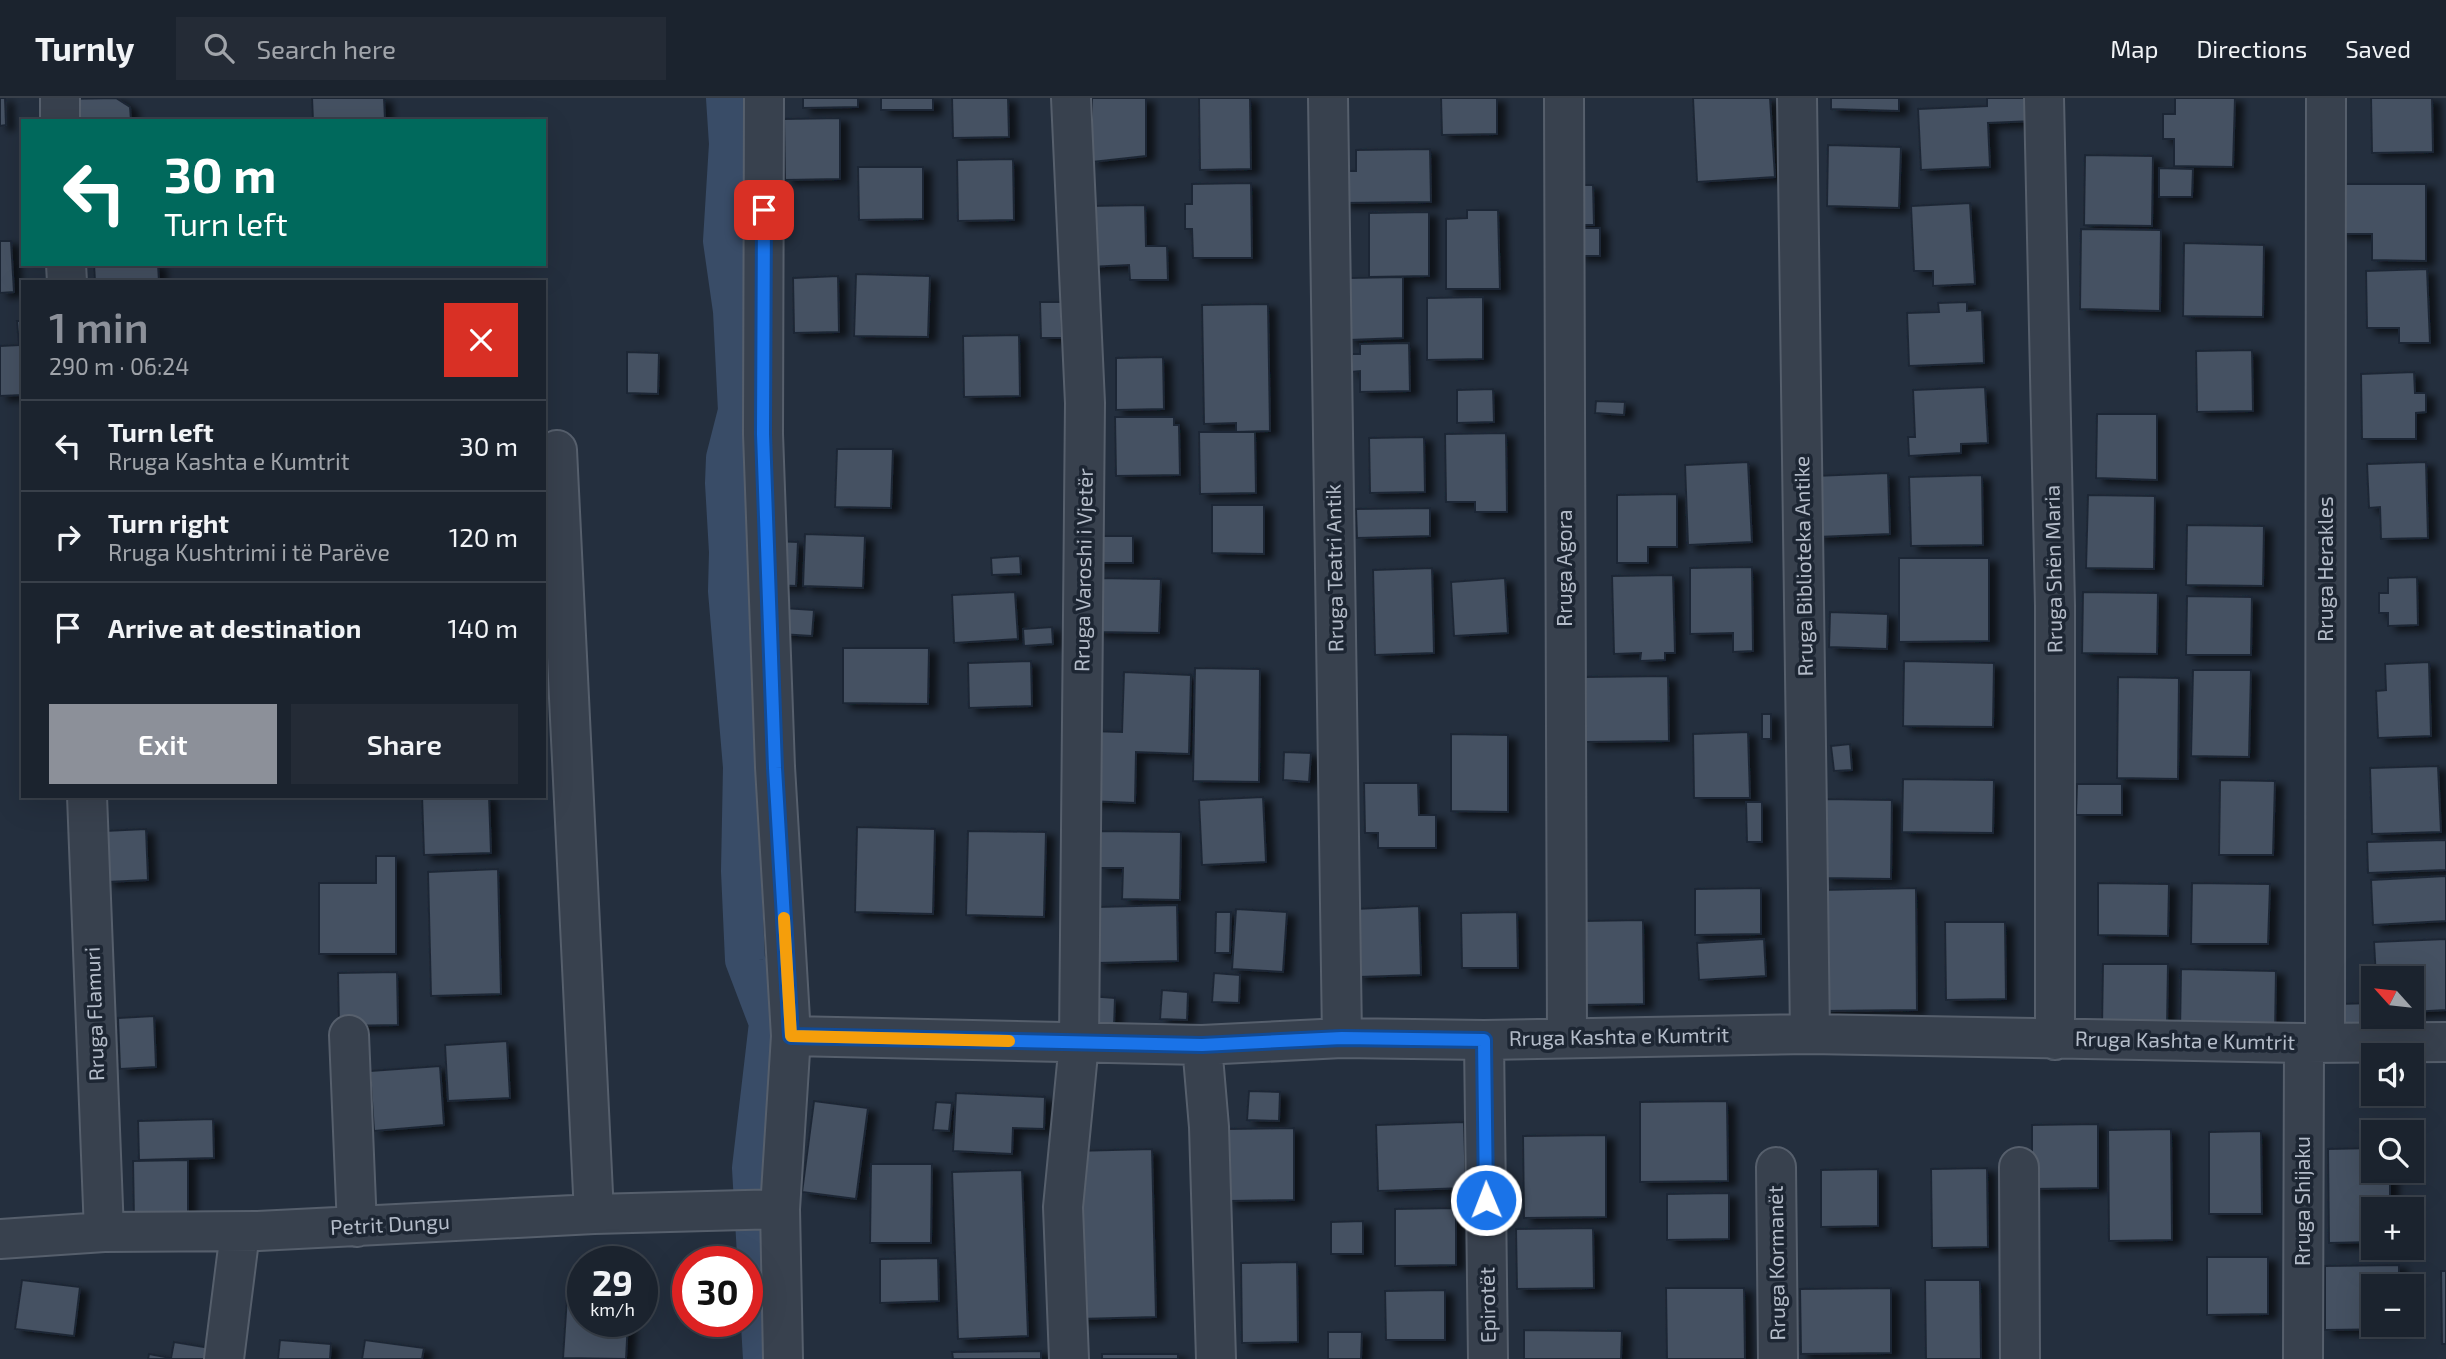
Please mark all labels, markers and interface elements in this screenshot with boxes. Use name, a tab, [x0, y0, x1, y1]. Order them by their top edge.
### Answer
search box	[176, 17, 666, 80]
text: Turnly	[35, 28, 134, 68]
icon: search	[200, 29, 238, 67]
text: Search here	[256, 33, 396, 64]
text: Map	[2110, 34, 2158, 63]
text: Directions	[2196, 34, 2307, 63]
text: Saved	[2345, 34, 2411, 63]
text: 30 m	[164, 144, 276, 203]
icon: left	[49, 147, 140, 238]
pin	[734, 180, 794, 240]
icon: arrive	[745, 191, 783, 229]
text: Turn left	[164, 204, 288, 242]
text: 1 min	[49, 301, 149, 351]
button: close	[444, 303, 518, 377]
text: 290 m · 06:24	[49, 352, 189, 380]
text: Turn left	[108, 416, 214, 447]
icon: left	[49, 427, 87, 465]
text: 30 m	[459, 430, 518, 461]
text: Rruga Kashta e Kumtrit	[108, 447, 350, 475]
street label: Rruga Biblioteka Antike	[1788, 456, 1817, 677]
street label: Rruga Varoshi i Vjetër	[1068, 467, 1098, 672]
street label: Rruga Teatri Antik	[1320, 483, 1347, 652]
street label: Rruga Shën Maria	[2039, 485, 2066, 653]
street label: Rruga Herakles	[2312, 496, 2337, 642]
text: Turn right	[108, 507, 229, 538]
street label: Rruga Agora	[1551, 509, 1576, 627]
icon: right	[49, 518, 87, 556]
text: 120 m	[449, 521, 518, 552]
text: Rruga Kushtrimi i të Parëve	[108, 538, 390, 566]
icon: arrive	[49, 609, 87, 647]
text: Arrive at destination	[108, 612, 361, 643]
text: 140 m	[447, 612, 518, 643]
button: Exit	[49, 704, 277, 784]
button: Share	[291, 704, 518, 784]
street label: Rruga Flamuri	[79, 947, 108, 1082]
north arrow	[2361, 966, 2424, 1029]
map controls	[2361, 966, 2424, 1337]
street label: Rruga Kashta e Kumtrit	[1509, 1021, 1729, 1050]
street label: Rruga Kashta e Kumtrit	[2075, 1025, 2295, 1054]
button: sound	[2361, 1043, 2424, 1106]
button: search	[2361, 1120, 2424, 1183]
street label: Rruga Shijaku	[2289, 1136, 2315, 1266]
position arrow	[1449, 1163, 1523, 1237]
street label: Rruga Kormanët	[1762, 1185, 1789, 1341]
button: +	[2361, 1197, 2424, 1260]
street label: Petrit Dungu	[330, 1208, 450, 1239]
speed limit sign: 30	[672, 1246, 763, 1337]
text: 29	[592, 1261, 633, 1303]
street label: Epirotët	[1473, 1267, 1500, 1343]
button: −	[2361, 1274, 2424, 1337]
text: km/h	[590, 1298, 635, 1320]

